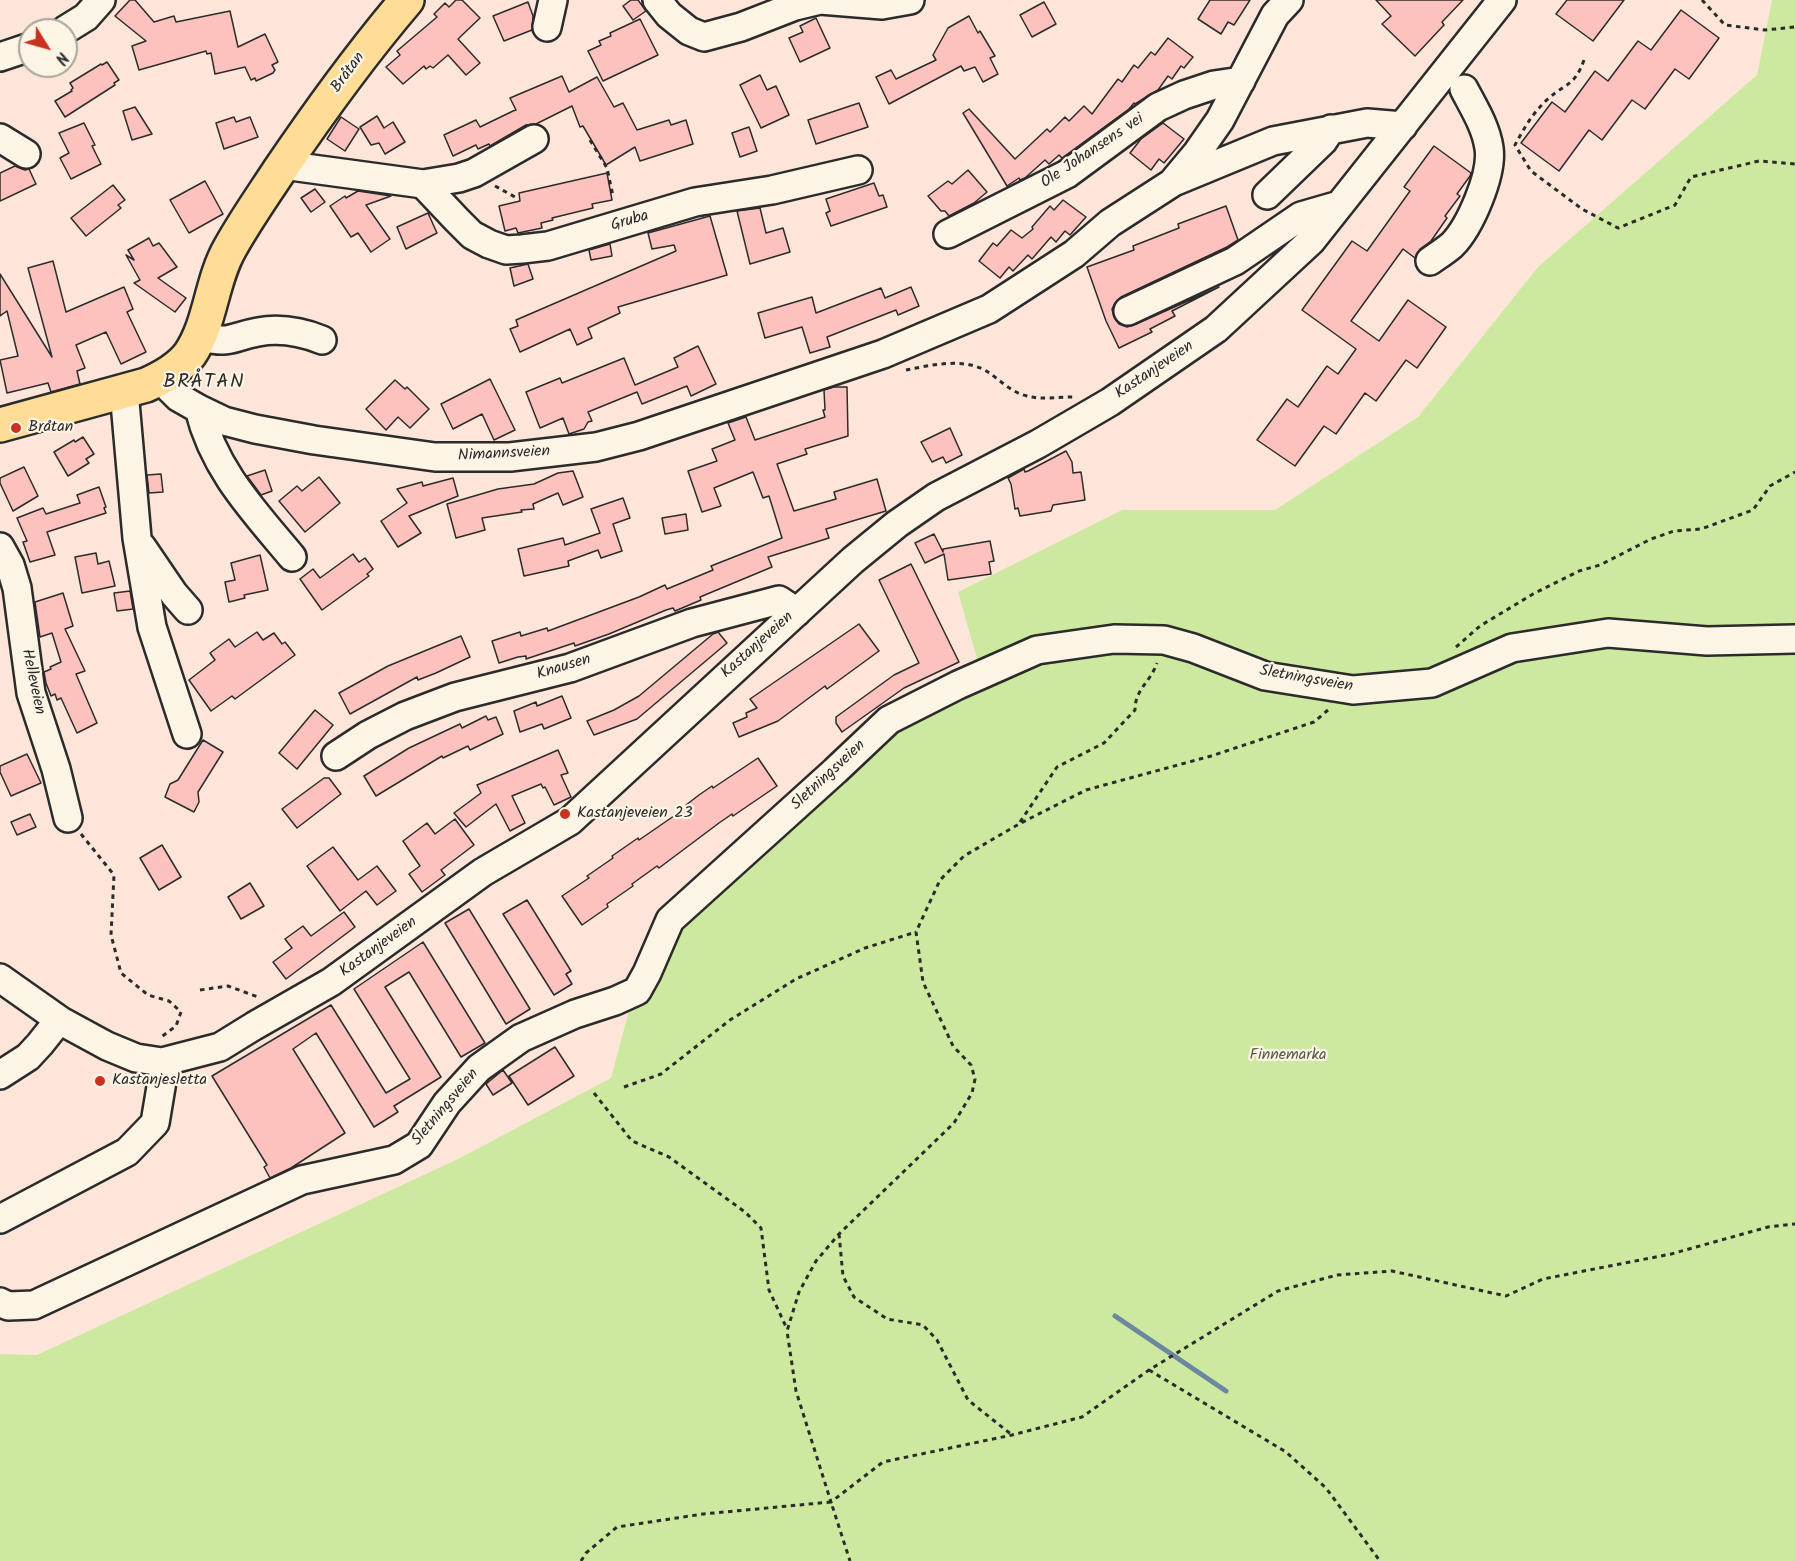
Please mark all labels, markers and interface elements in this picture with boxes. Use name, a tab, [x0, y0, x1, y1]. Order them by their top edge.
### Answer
north arrow	[18, 18, 78, 78]
text: N	[48, 46, 74, 69]
street label: Bråtan	[328, 49, 370, 97]
street label: Ole Johansens vei	[1038, 110, 1148, 194]
street label: Gruba	[609, 207, 651, 237]
street label: Kastanjeveien	[1112, 338, 1198, 404]
district label: BRÅTAN	[163, 372, 245, 396]
place label: Bråtan	[28, 418, 73, 438]
marker: Bråtan	[9, 421, 23, 435]
street label: Nimannsveien	[457, 443, 551, 467]
street label: Kastanjeveien	[718, 609, 798, 683]
street label: Helleveien	[16, 648, 48, 716]
street label: Knausen	[535, 651, 593, 685]
street label: Sletningsveien	[1258, 662, 1354, 698]
street label: Sletningsveien	[788, 737, 870, 815]
place label: Kastanjeveien 23	[577, 804, 693, 824]
marker: Kastanjeveien 23	[558, 807, 572, 821]
street label: Kastanjeveien	[337, 914, 421, 982]
park label: Finnemarka	[1250, 1046, 1326, 1066]
street label: Sletningsveien	[408, 1066, 484, 1150]
place label: Kastanjesletta	[112, 1071, 207, 1091]
marker: Kastanjesletta	[93, 1074, 107, 1088]

